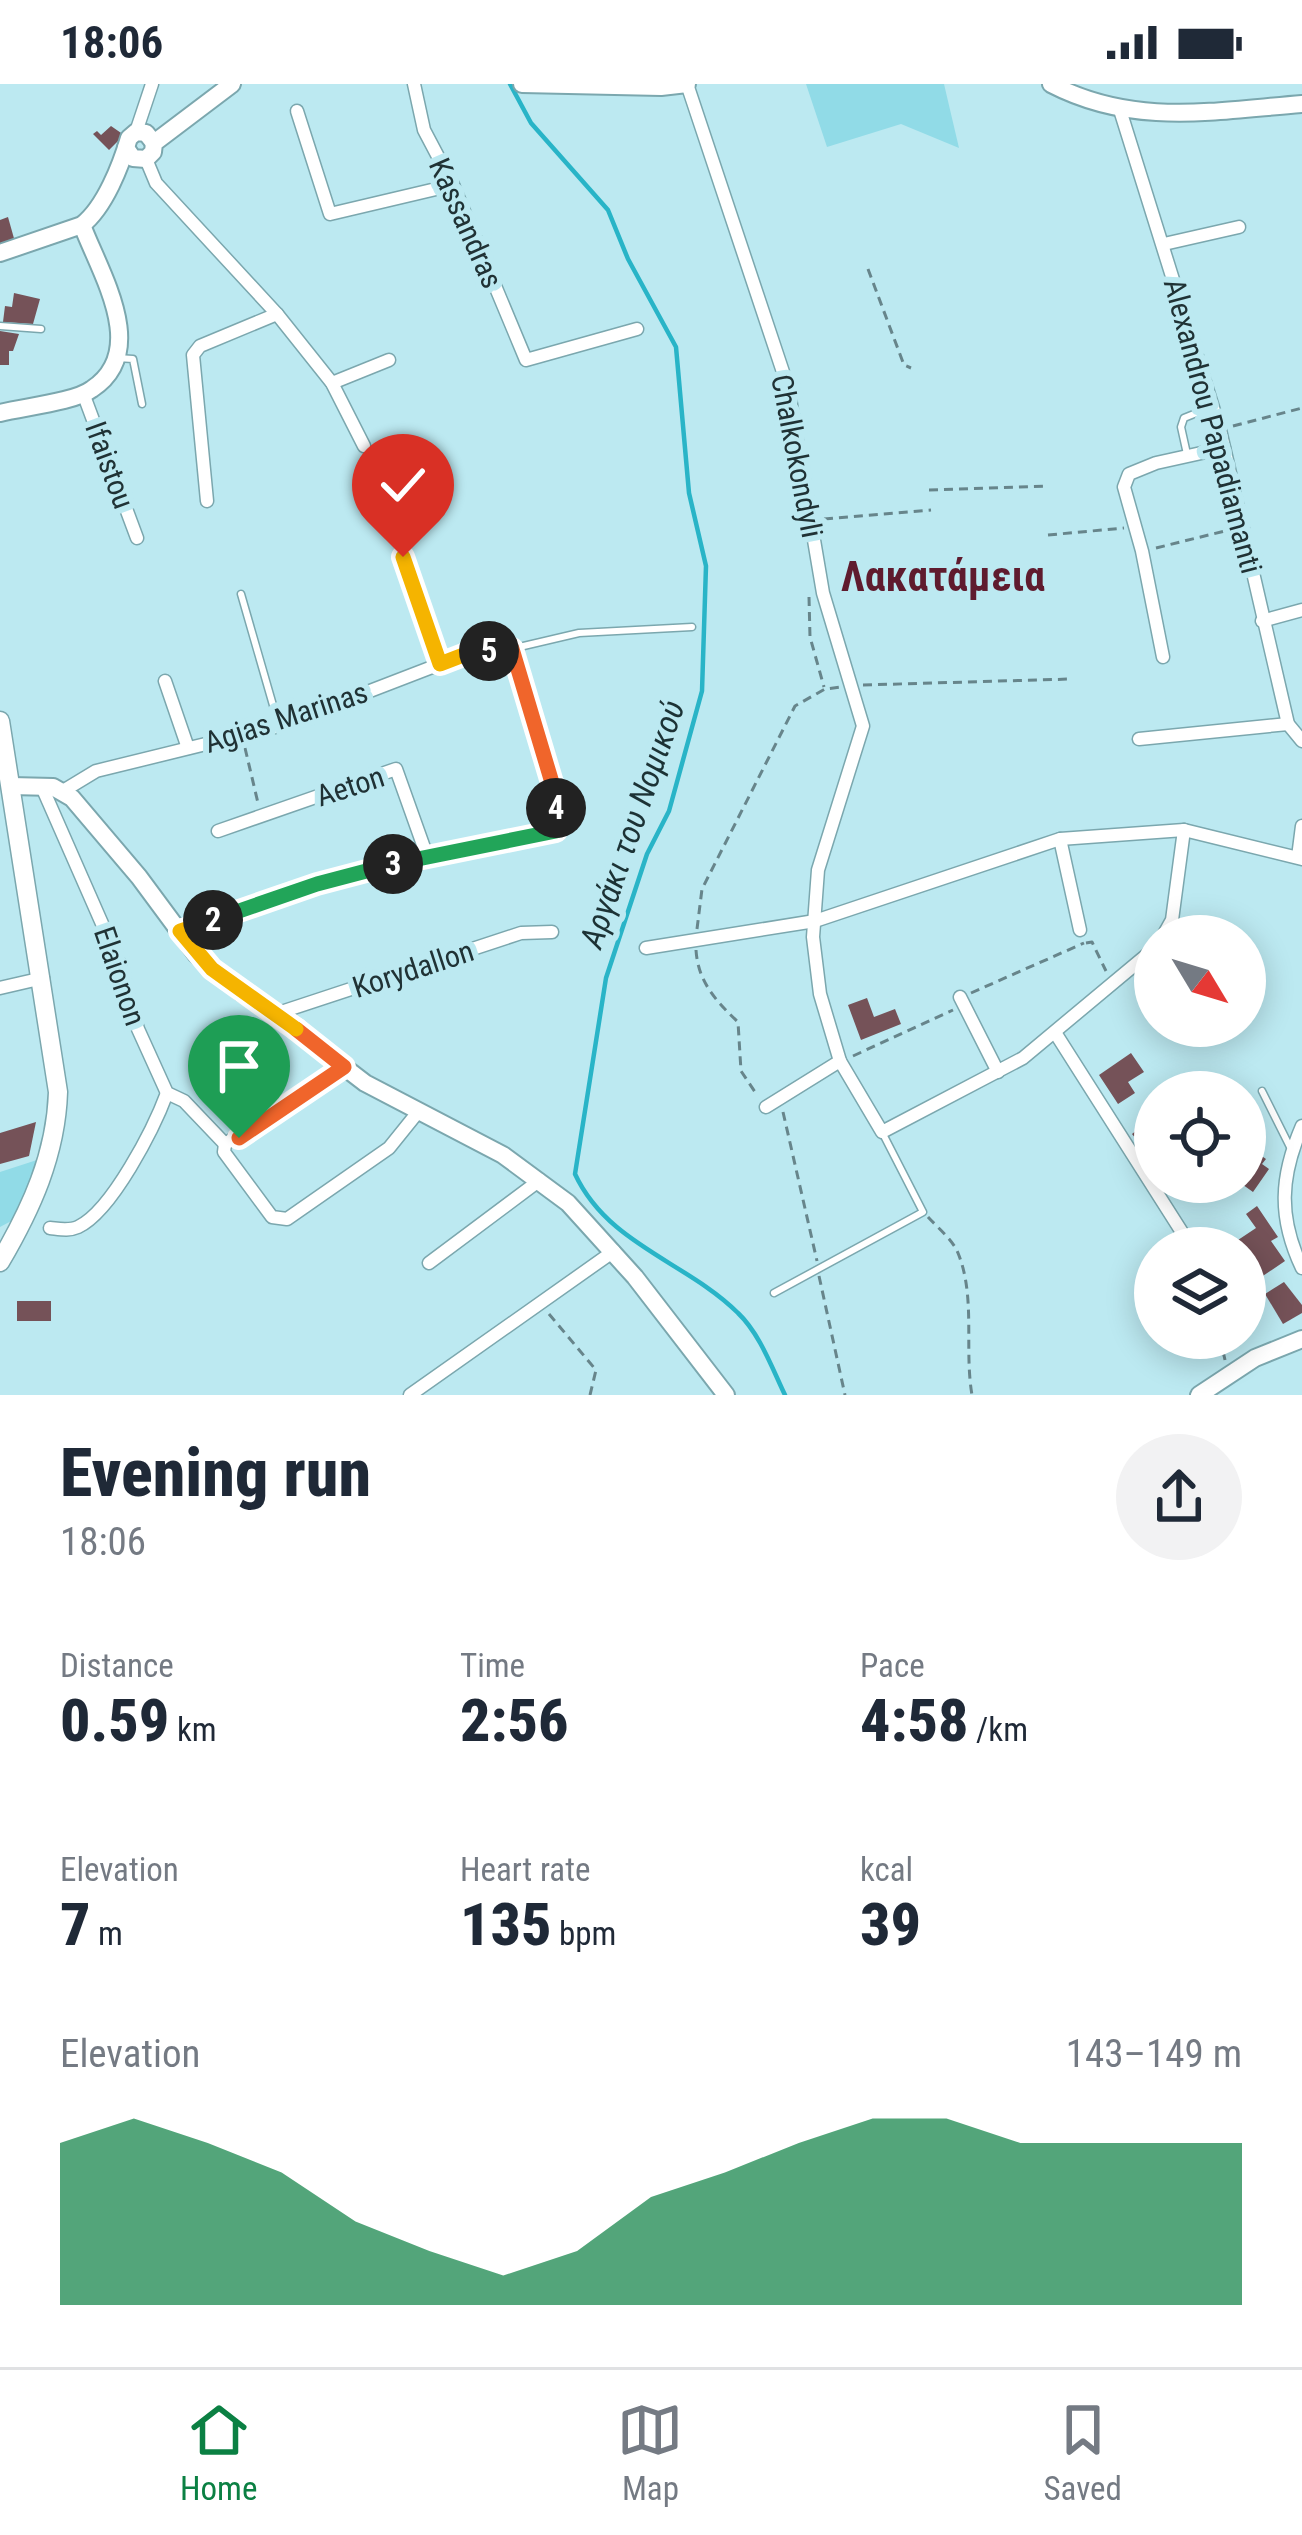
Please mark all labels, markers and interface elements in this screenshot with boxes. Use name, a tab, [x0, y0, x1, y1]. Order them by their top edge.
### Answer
text: 18:06	[60, 16, 163, 69]
street label: Kassandras	[422, 153, 510, 293]
street label: Alexandrou Papadiamanti	[1157, 275, 1269, 577]
street label: Chalkokondyli	[764, 371, 830, 541]
street label: Ifaistou	[78, 417, 142, 513]
pin	[352, 434, 454, 557]
icon: check	[370, 452, 436, 518]
district label: Λακατάμεια	[841, 552, 1045, 601]
pin: 5	[459, 621, 519, 681]
text: 5	[481, 631, 497, 670]
street label: Agias Marinas	[200, 674, 372, 760]
water label: Αργάκι του Νομικού	[571, 695, 693, 955]
street label: Aeton	[312, 759, 388, 813]
pin: 4	[526, 778, 586, 838]
text: 4	[548, 788, 564, 827]
pin: 3	[363, 834, 423, 894]
text: 3	[385, 844, 401, 883]
pin: 2	[183, 890, 243, 950]
text: 2	[205, 900, 221, 939]
north arrow	[1134, 915, 1266, 1047]
map controls	[1134, 915, 1266, 1359]
street label: Elaionon	[87, 922, 153, 1030]
street label: Korydallon	[348, 933, 478, 1005]
pin	[188, 1015, 290, 1138]
icon: arrive	[206, 1033, 272, 1099]
button: locate	[1134, 1071, 1266, 1203]
button: layers	[1134, 1227, 1266, 1359]
button: share	[1116, 1434, 1242, 1560]
text: Evening run	[60, 1435, 371, 1512]
text: 18:06	[60, 1519, 146, 1565]
text: Distance	[60, 1646, 174, 1685]
text: Time	[460, 1646, 525, 1685]
text: Pace	[860, 1646, 925, 1685]
text: 0.59	[60, 1685, 169, 1756]
text: 2:56	[460, 1685, 568, 1756]
text: 4:58	[860, 1685, 968, 1756]
text: km	[169, 1710, 217, 1749]
text: /km	[968, 1710, 1028, 1749]
text: Elevation	[60, 1850, 179, 1889]
text: Heart rate	[460, 1850, 590, 1889]
text: kcal	[860, 1850, 913, 1889]
text: 7	[60, 1889, 91, 1960]
text: 135	[460, 1889, 552, 1960]
text: 39	[860, 1889, 921, 1960]
text: m	[91, 1914, 123, 1953]
text: bpm	[552, 1914, 616, 1953]
text: Elevation	[60, 2031, 200, 2077]
text: 143–149 m	[1066, 2031, 1242, 2077]
tab: Home	[180, 2397, 257, 2508]
tab: Map	[617, 2397, 683, 2508]
tab: Saved	[1044, 2397, 1122, 2508]

